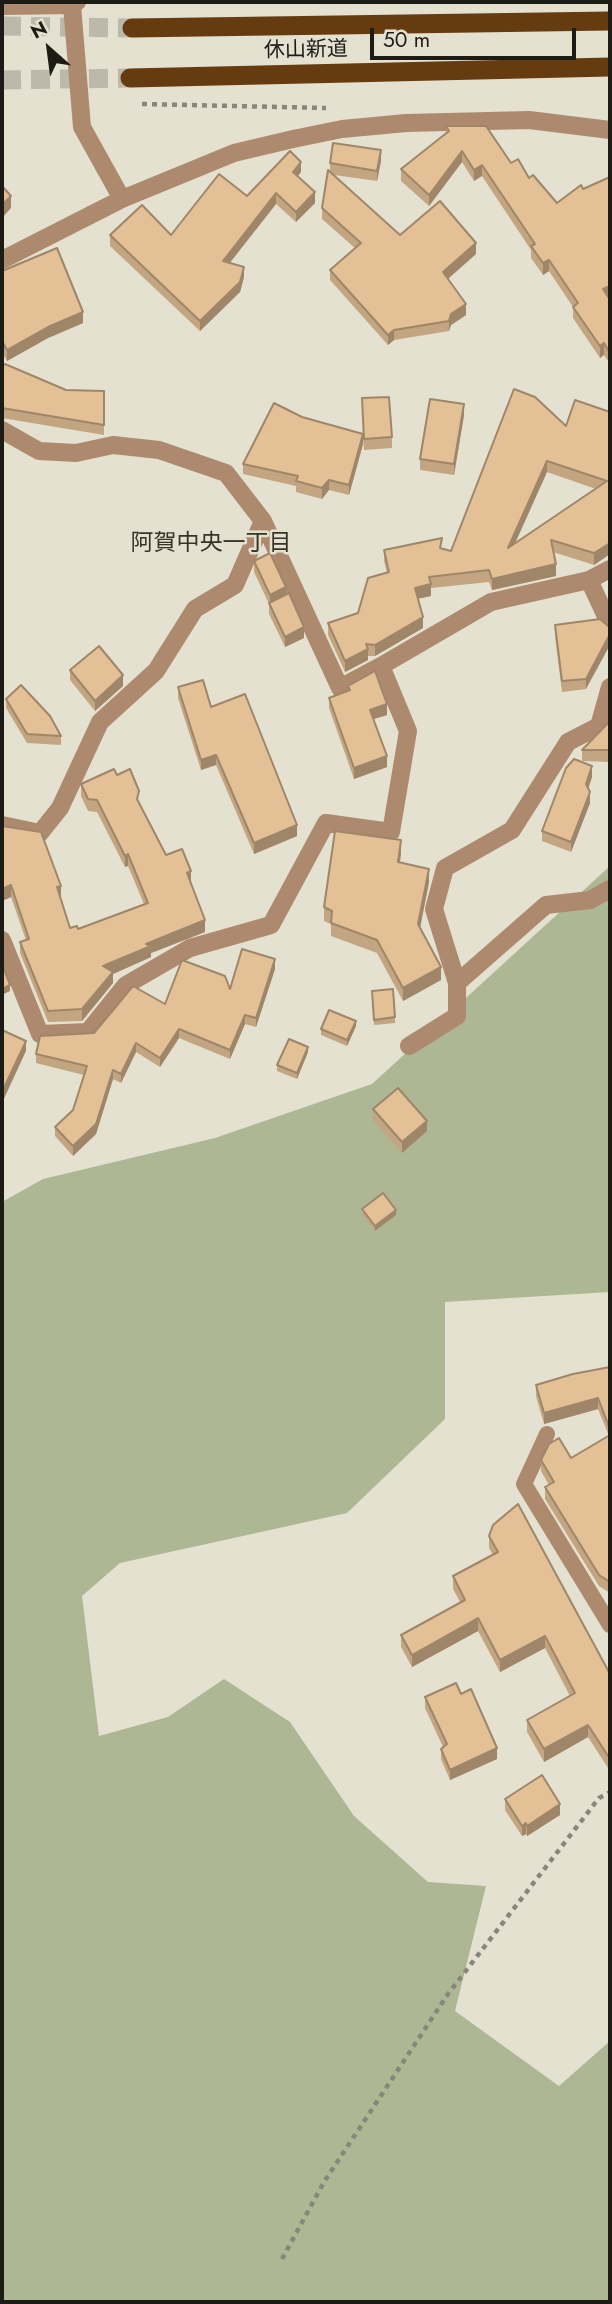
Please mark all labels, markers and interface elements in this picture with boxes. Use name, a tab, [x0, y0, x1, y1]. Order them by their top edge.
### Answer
north arrow	[14, 14, 84, 84]
scale bar	[374, 14, 580, 58]
text: N	[26, 15, 52, 45]
text: 50 m	[383, 25, 430, 55]
street label: 休山新道	[264, 38, 348, 64]
district label: 阿賀中央一丁目	[131, 530, 291, 558]

